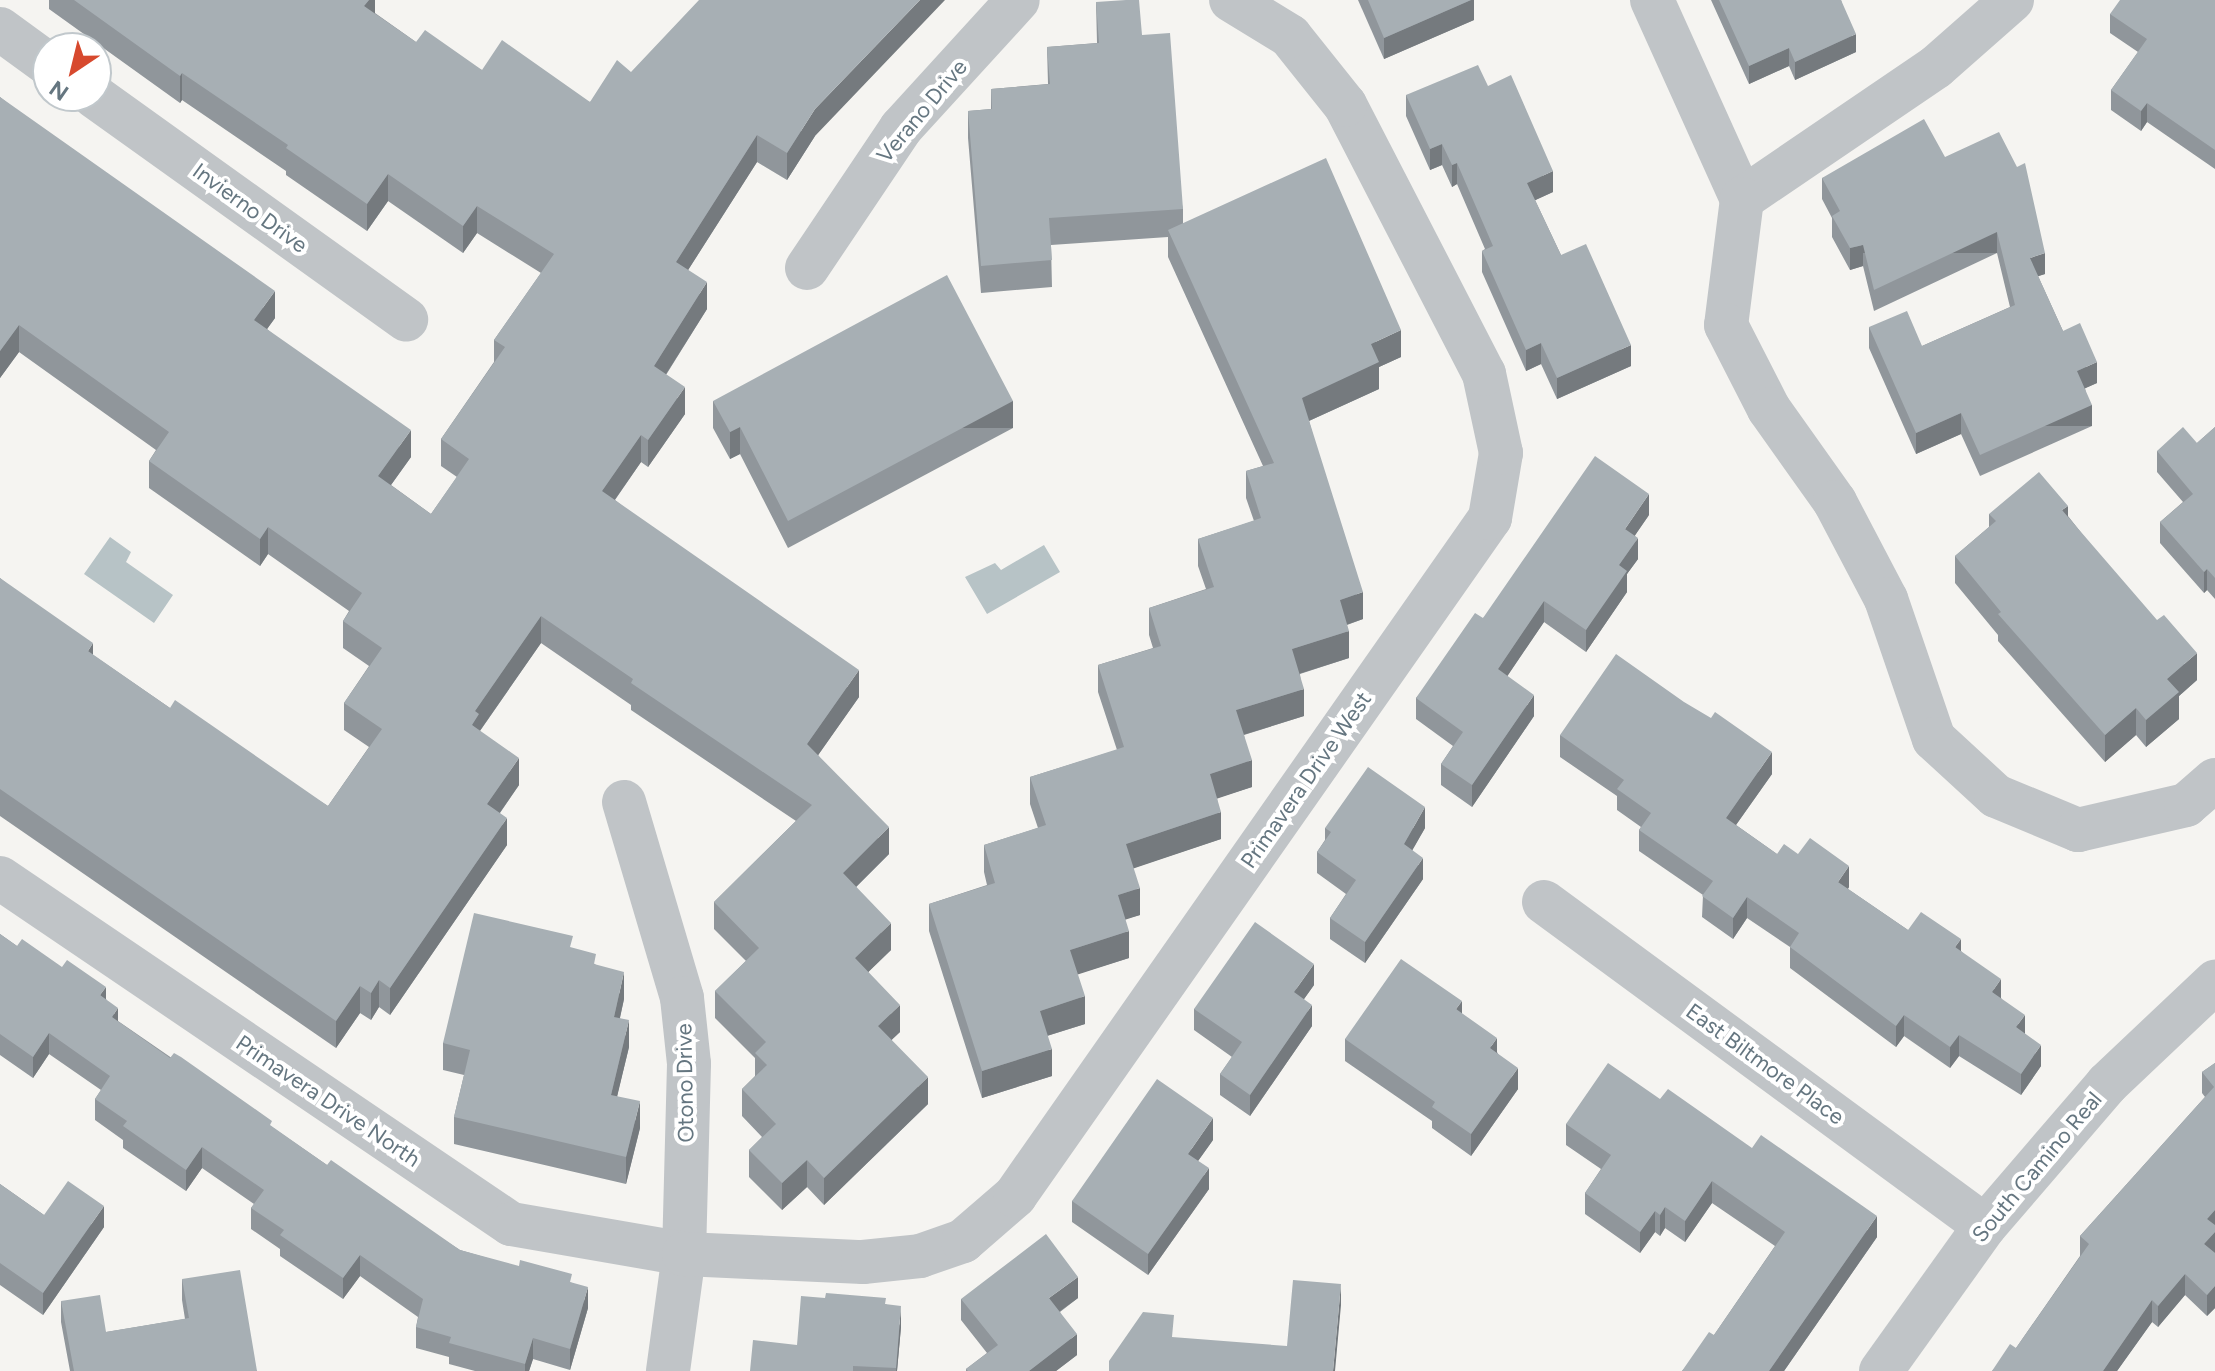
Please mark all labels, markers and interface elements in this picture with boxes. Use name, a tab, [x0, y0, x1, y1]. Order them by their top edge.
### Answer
north arrow	[32, 32, 112, 112]
street label: Verano Drive	[871, 54, 973, 168]
text: N	[44, 74, 74, 106]
street label: Invierno Drive	[187, 158, 313, 258]
street label: Primavera Drive West	[1235, 687, 1377, 873]
street label: East Biltmore Place	[1681, 998, 1849, 1130]
street label: Otono Drive	[671, 1023, 699, 1143]
street label: Primavera Drive North	[231, 1030, 425, 1172]
street label: South Camino Real	[1967, 1087, 2107, 1247]

